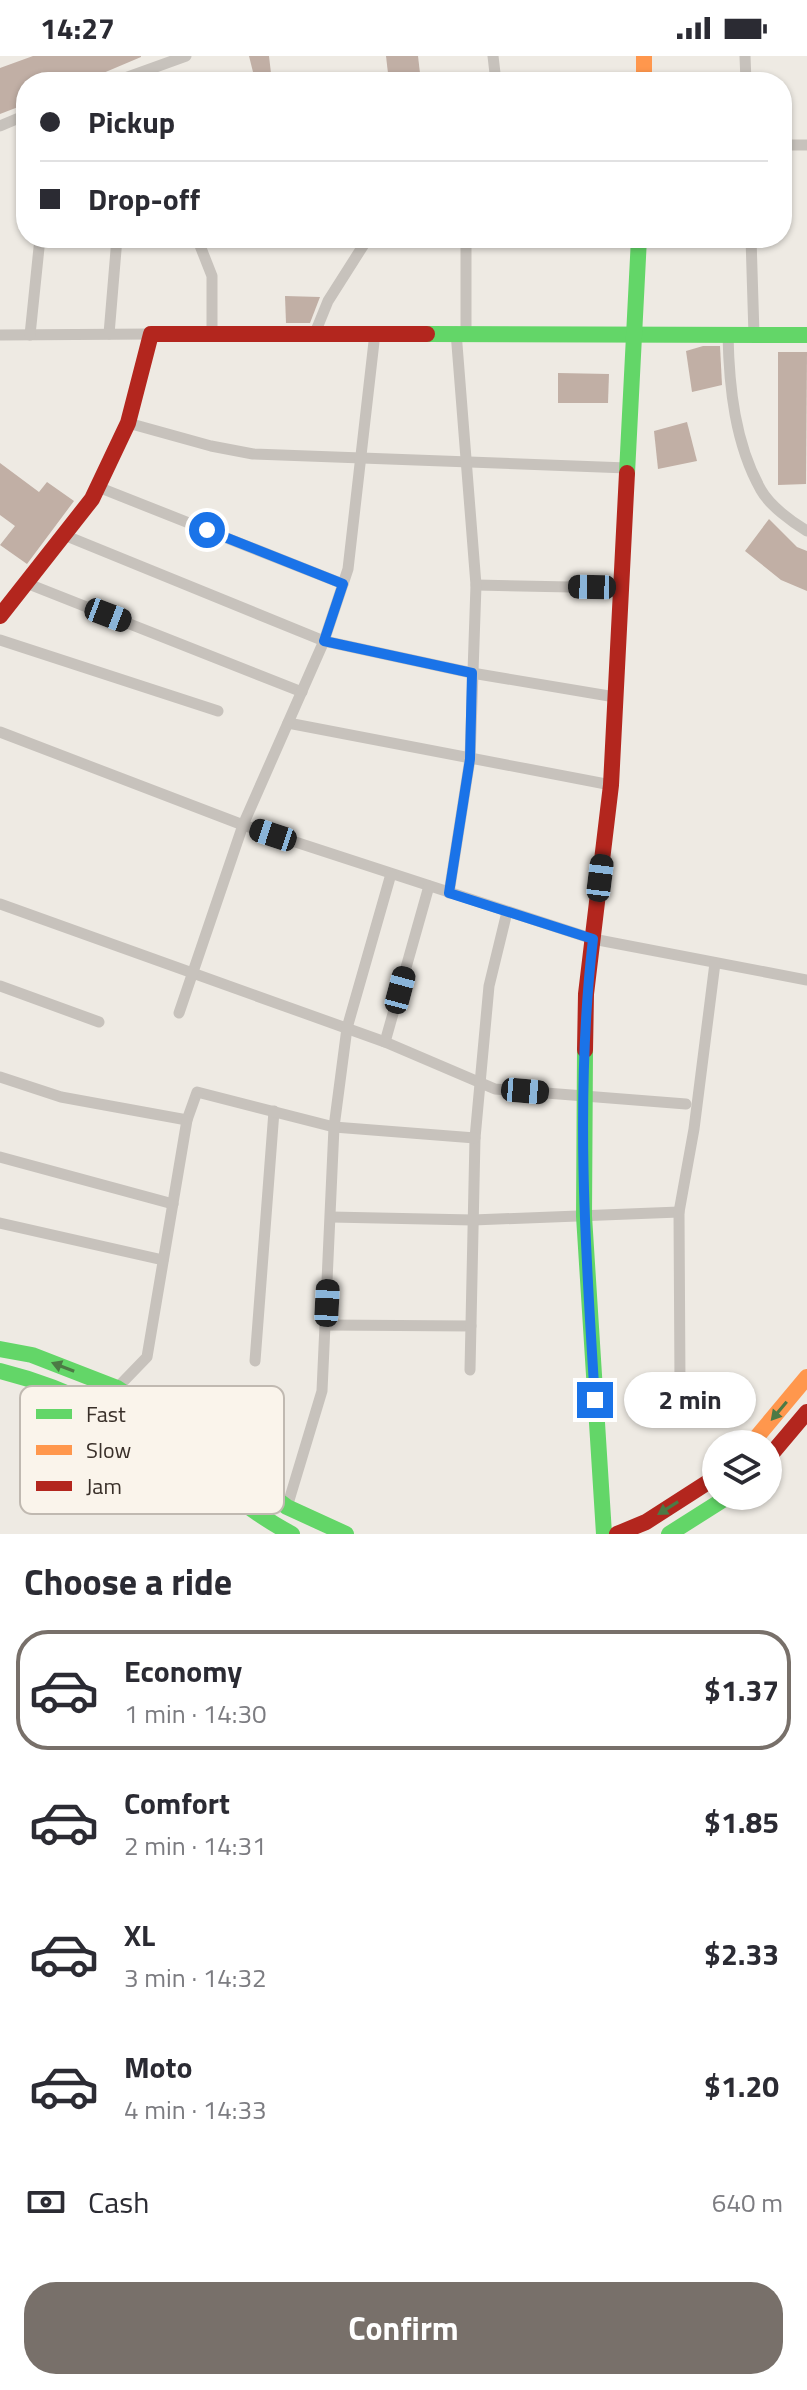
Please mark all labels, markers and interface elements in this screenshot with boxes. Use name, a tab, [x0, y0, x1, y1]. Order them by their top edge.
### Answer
text: 14:27	[40, 5, 115, 51]
text: Pickup	[88, 99, 175, 145]
text: Drop-off	[88, 176, 200, 222]
route start	[189, 512, 225, 548]
car	[568, 575, 616, 599]
car	[81, 595, 135, 635]
car	[246, 816, 300, 854]
car	[585, 853, 615, 903]
car	[382, 964, 418, 1016]
car	[500, 1077, 550, 1105]
car	[314, 1278, 340, 1328]
one-way arrow	[51, 1360, 75, 1373]
callout: 2 min	[623, 1372, 755, 1428]
text: 2 min	[658, 1380, 722, 1419]
route end	[577, 1382, 613, 1418]
legend	[20, 1386, 284, 1514]
text: Fast	[86, 1397, 126, 1431]
one-way arrow	[771, 1400, 788, 1420]
map controls	[702, 1430, 782, 1510]
button: layers	[702, 1430, 782, 1510]
text: Slow	[86, 1433, 132, 1467]
text: Jam	[86, 1469, 122, 1503]
one-way arrow	[657, 1501, 679, 1515]
text: Choose a ride	[24, 1554, 232, 1609]
text: Economy	[124, 1648, 242, 1694]
icon: car	[28, 1654, 100, 1726]
text: $1.37	[704, 1667, 779, 1713]
text: 1 min · 14:30	[124, 1694, 267, 1733]
text: Comfort	[124, 1780, 230, 1826]
icon: car	[28, 1786, 100, 1858]
text: $1.85	[704, 1799, 779, 1845]
text: 2 min · 14:31	[124, 1826, 267, 1865]
text: XL	[124, 1912, 155, 1958]
icon: car	[28, 1918, 100, 1990]
text: $2.33	[704, 1931, 779, 1977]
text: 3 min · 14:32	[124, 1958, 267, 1997]
text: Moto	[124, 2044, 192, 2090]
icon: car	[28, 2050, 100, 2122]
text: $1.20	[704, 2063, 779, 2109]
text: 4 min · 14:33	[124, 2090, 267, 2129]
text: Cash	[88, 2179, 149, 2225]
icon: cash	[24, 2180, 68, 2224]
text: 640 m	[712, 2183, 783, 2222]
button: Confirm	[24, 2282, 783, 2374]

